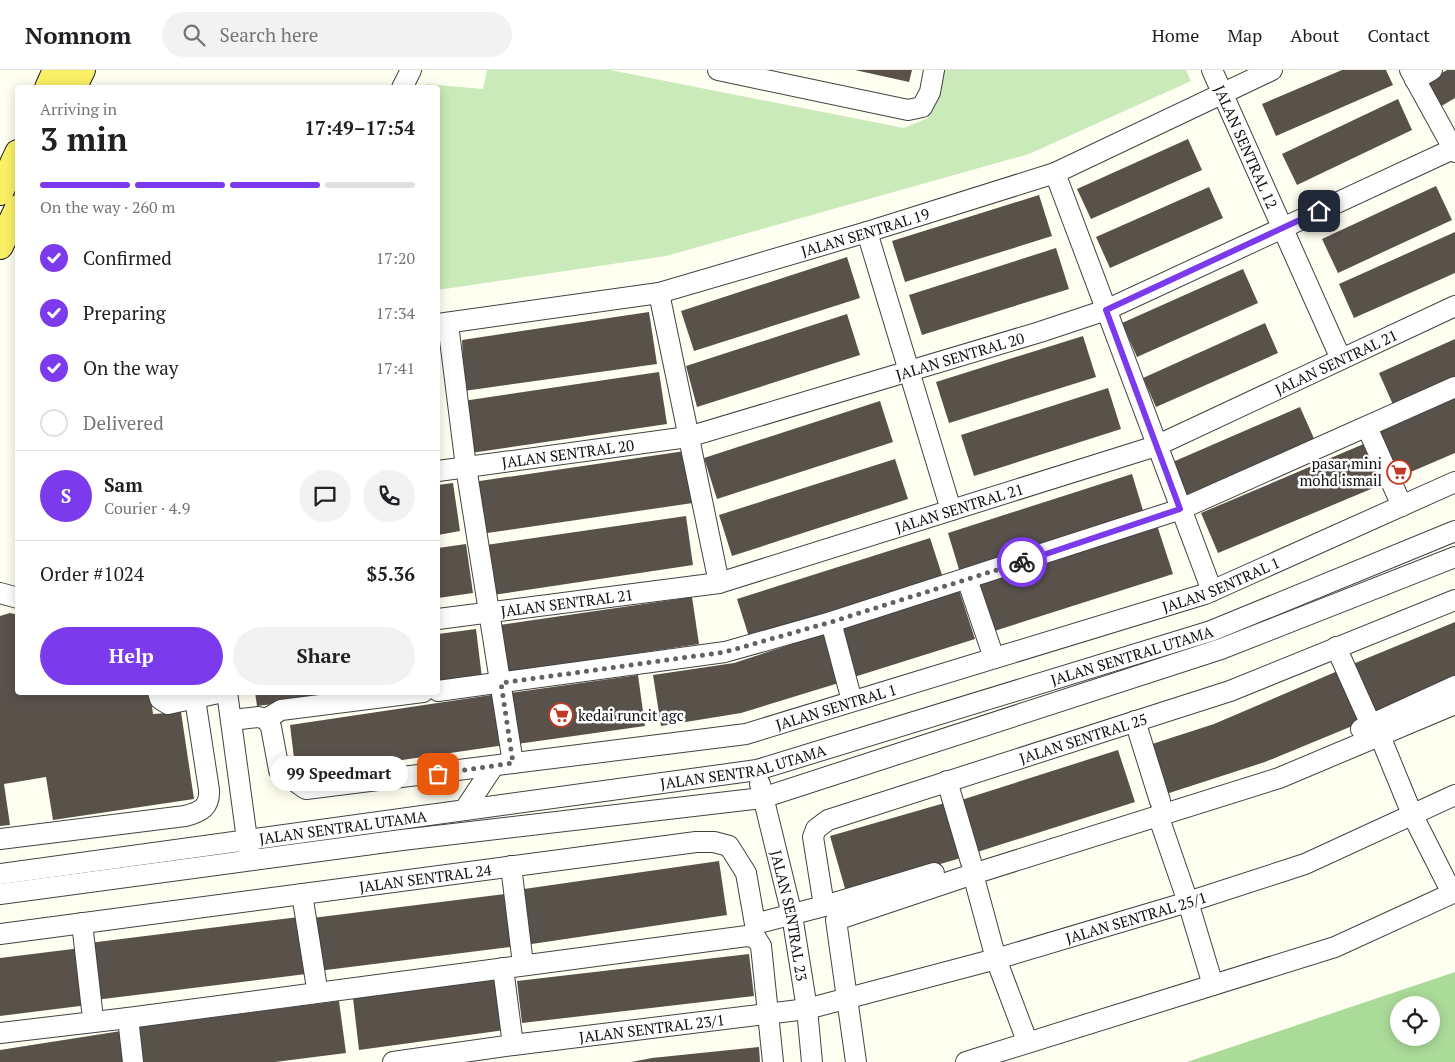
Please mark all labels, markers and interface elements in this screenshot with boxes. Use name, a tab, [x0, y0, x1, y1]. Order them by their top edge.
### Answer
search box	[162, 12, 512, 57]
text: Nomnom	[25, 19, 132, 51]
icon: search	[180, 21, 208, 49]
text: Search here	[220, 22, 318, 47]
text: Home	[1152, 23, 1199, 47]
text: Map	[1227, 23, 1262, 47]
text: About	[1290, 23, 1339, 47]
text: Contact	[1367, 23, 1430, 47]
street label: JALAN SENTRAL 12	[1210, 82, 1283, 212]
text: Arriving in	[40, 98, 117, 120]
text: 17:49–17:54	[304, 115, 415, 140]
text: 3 min	[40, 118, 128, 160]
pin	[1298, 190, 1340, 232]
text: On the way · 260 m	[40, 196, 175, 218]
icon: home	[1305, 197, 1333, 225]
street label: JALAN SENTRAL 19	[798, 203, 932, 261]
icon: check	[40, 244, 68, 272]
text: Confirmed	[83, 245, 172, 270]
text: 17:20	[376, 247, 415, 269]
icon: check	[40, 299, 68, 327]
text: Preparing	[83, 300, 166, 325]
text: 17:34	[376, 302, 415, 324]
street label: JALAN SENTRAL 21	[1271, 324, 1401, 399]
street label: JALAN SENTRAL 20	[893, 327, 1027, 385]
icon: check	[40, 354, 68, 382]
text: On the way	[83, 355, 178, 380]
text: 17:41	[376, 357, 415, 379]
text: Delivered	[83, 410, 164, 435]
street label: JALAN SENTRAL 20	[500, 434, 635, 472]
place label: pasar mini mohd ismail	[1299, 453, 1382, 490]
supermarket icon: pasar mini mohd ismail	[1386, 459, 1412, 485]
button: chat	[299, 470, 351, 522]
button: phone	[363, 470, 415, 522]
text: Sam	[104, 472, 143, 497]
street label: JALAN SENTRAL 21	[893, 478, 1026, 537]
text: S	[61, 483, 71, 508]
text: Courier · 4.9	[104, 497, 190, 519]
courier	[997, 537, 1047, 587]
icon: bike	[1008, 548, 1036, 576]
street label: JALAN SENTRAL 1	[1159, 552, 1283, 617]
text: Order #1024	[40, 561, 144, 586]
text: $5.36	[366, 561, 415, 586]
street label: JALAN SENTRAL 21	[500, 584, 634, 621]
street label: JALAN SENTRAL UTAMA	[1048, 621, 1216, 690]
button: Help	[40, 627, 223, 685]
button: Share	[233, 627, 415, 685]
street label: JALAN SENTRAL 1	[773, 679, 899, 734]
supermarket icon: kedai runcit agc	[548, 702, 574, 728]
place label: kedai runcit agc	[578, 705, 684, 725]
street label: JALAN SENTRAL 25	[1017, 708, 1150, 768]
street label: JALAN SENTRAL UTAMA	[659, 739, 829, 793]
pin	[417, 753, 459, 795]
callout: 99 Speedmart	[270, 756, 408, 792]
icon: bag	[424, 760, 452, 788]
text: 99 Speedmart	[287, 762, 391, 784]
street label: JALAN SENTRAL UTAMA	[258, 805, 429, 848]
street label: JALAN SENTRAL 23	[767, 848, 812, 983]
street label: JALAN SENTRAL 24	[358, 859, 493, 896]
street label: JALAN SENTRAL 25/1	[1063, 887, 1209, 948]
map controls	[1390, 996, 1440, 1046]
button: locate	[1390, 996, 1440, 1046]
street label: JALAN SENTRAL 23/1	[578, 1009, 726, 1047]

